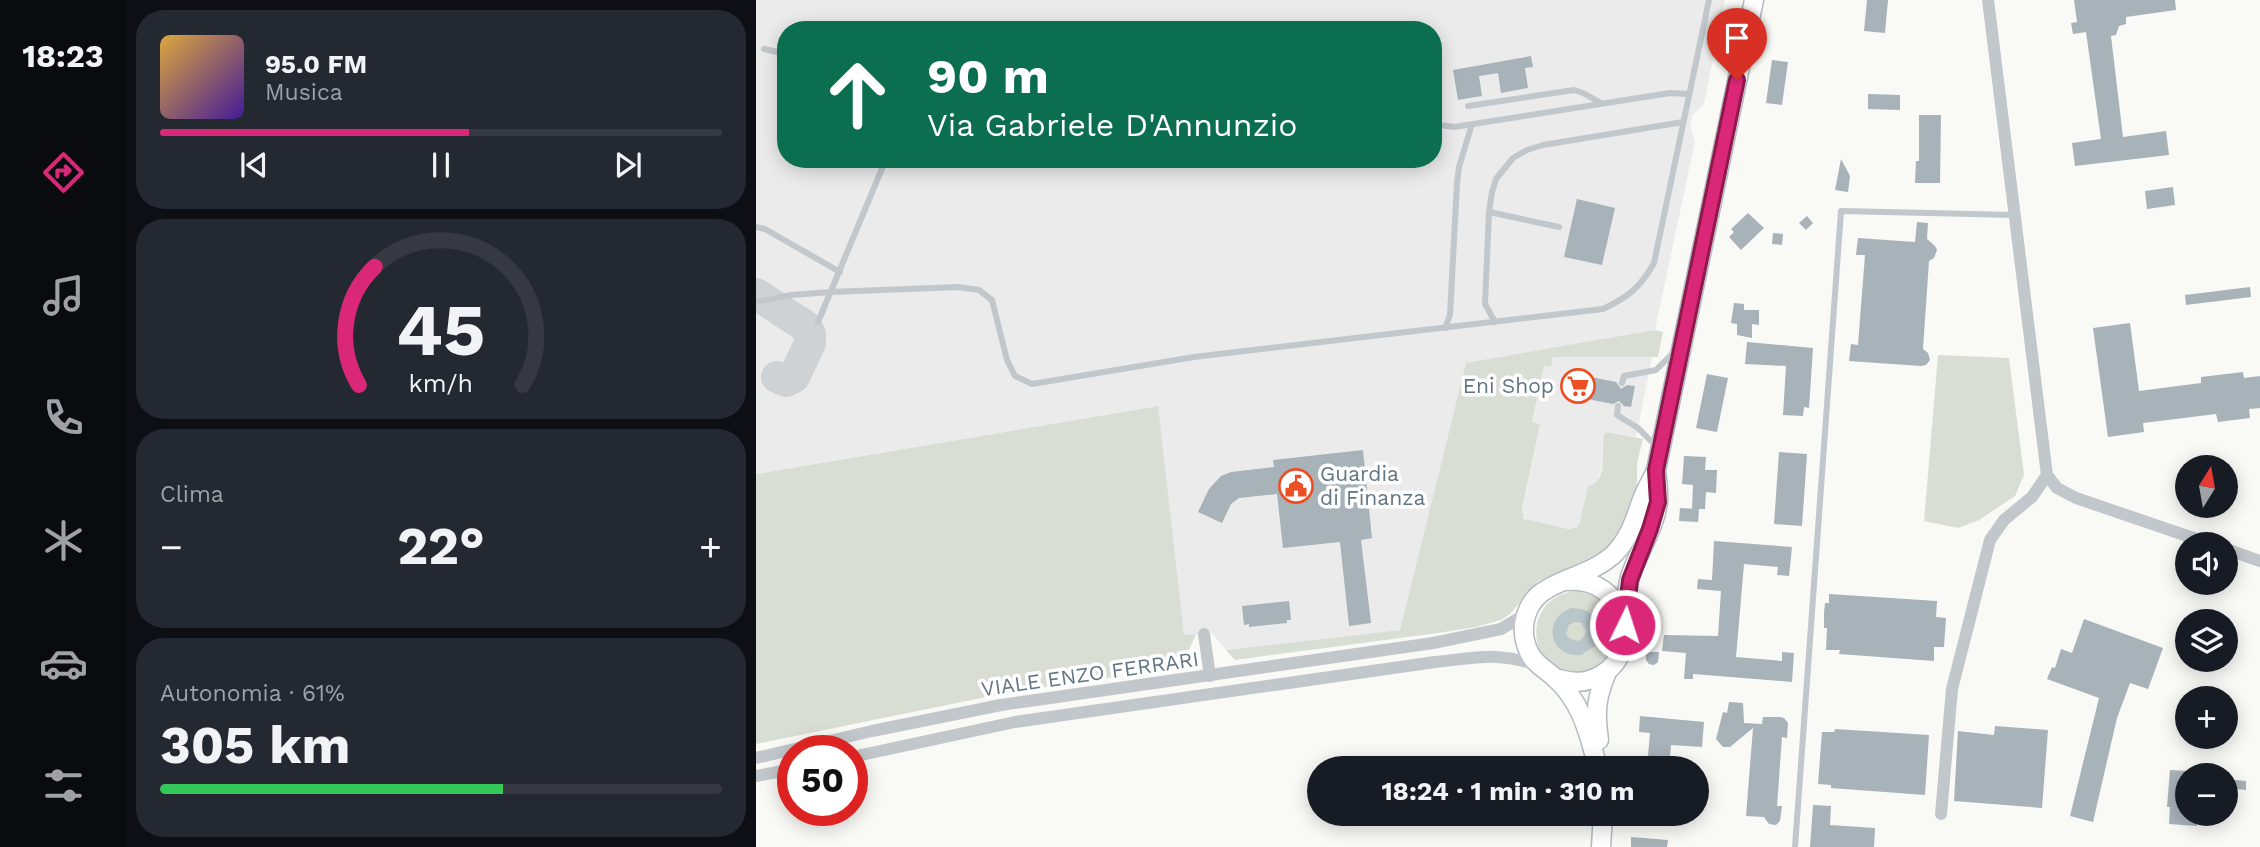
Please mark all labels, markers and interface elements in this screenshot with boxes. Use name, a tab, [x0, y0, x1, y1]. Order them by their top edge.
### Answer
pin	[1707, 8, 1767, 80]
icon: arrive	[1718, 19, 1756, 57]
text: 18:23	[22, 37, 104, 75]
text: 90 m	[927, 47, 1049, 105]
text: 95.0 FM	[265, 49, 367, 79]
icon: ahead	[812, 49, 903, 140]
text: Musica	[265, 79, 343, 106]
text: Via Gabriele D'Annunzio	[927, 106, 1297, 144]
icon: previous	[235, 146, 273, 184]
icon: pause	[422, 146, 460, 184]
icon: next	[609, 146, 647, 184]
icon: directions	[39, 148, 88, 197]
icon: music	[39, 271, 88, 320]
text: 45	[396, 287, 486, 373]
supermarket icon: Eni Shop	[1559, 367, 1597, 405]
text: km/h	[409, 369, 473, 398]
place label: Eni Shop	[1463, 373, 1554, 398]
icon: phone	[39, 393, 88, 442]
north arrow	[2175, 455, 2238, 518]
map controls	[2175, 455, 2238, 826]
place label: Guardia di Finanza	[1320, 461, 1425, 510]
public building icon: Guardia di Finanza	[1277, 467, 1315, 505]
text: Clima	[160, 481, 224, 508]
icon: climate	[39, 516, 88, 565]
text: 22°	[397, 516, 485, 577]
text: −	[160, 525, 183, 569]
text: +	[699, 525, 722, 569]
button: sound	[2175, 532, 2238, 595]
position arrow	[1588, 588, 1662, 662]
button: layers	[2175, 609, 2238, 672]
icon: car	[39, 639, 88, 688]
street label: VIALE ENZO FERRARI	[979, 646, 1200, 701]
text: Autonomia · 61%	[160, 680, 345, 707]
button: +	[2175, 686, 2238, 749]
text: 305 km	[160, 715, 350, 776]
speed limit sign: 50	[777, 735, 868, 826]
icon: filters	[39, 761, 88, 810]
button: −	[2175, 763, 2238, 826]
text: 18:24 · 1 min · 310 m	[1381, 776, 1635, 806]

